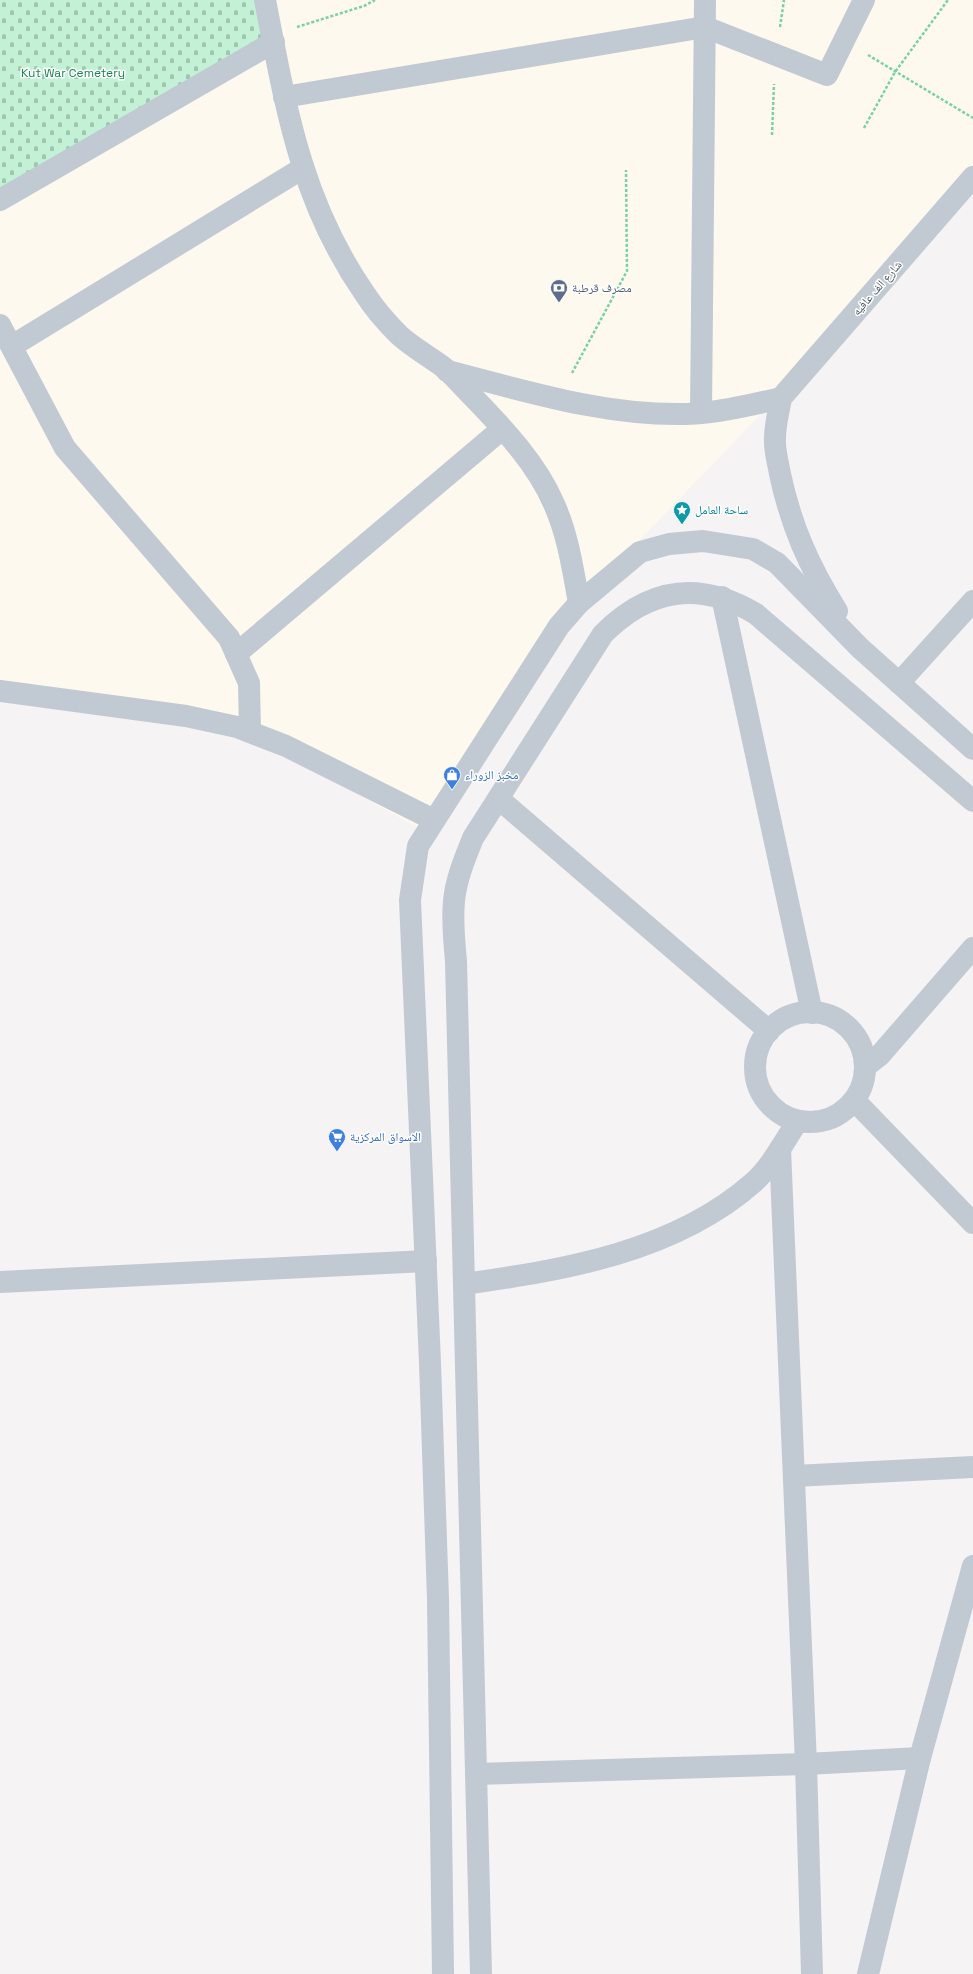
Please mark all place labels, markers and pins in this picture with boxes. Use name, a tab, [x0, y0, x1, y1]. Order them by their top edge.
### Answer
bank icon: مصرف قرطبة	[549, 278, 569, 303]
place label: مصرف قرطبة	[572, 280, 632, 296]
place icon: ساحة العامل	[672, 500, 692, 525]
place label: ساحة العامل	[695, 502, 748, 518]
shop icon: مخبز الزوراء	[442, 765, 462, 790]
place label: مخبز الزوراء	[465, 767, 519, 783]
supermarket icon: الاسواق المركزية	[327, 1127, 347, 1152]
place label: الاسواق المركزية	[350, 1129, 421, 1145]

